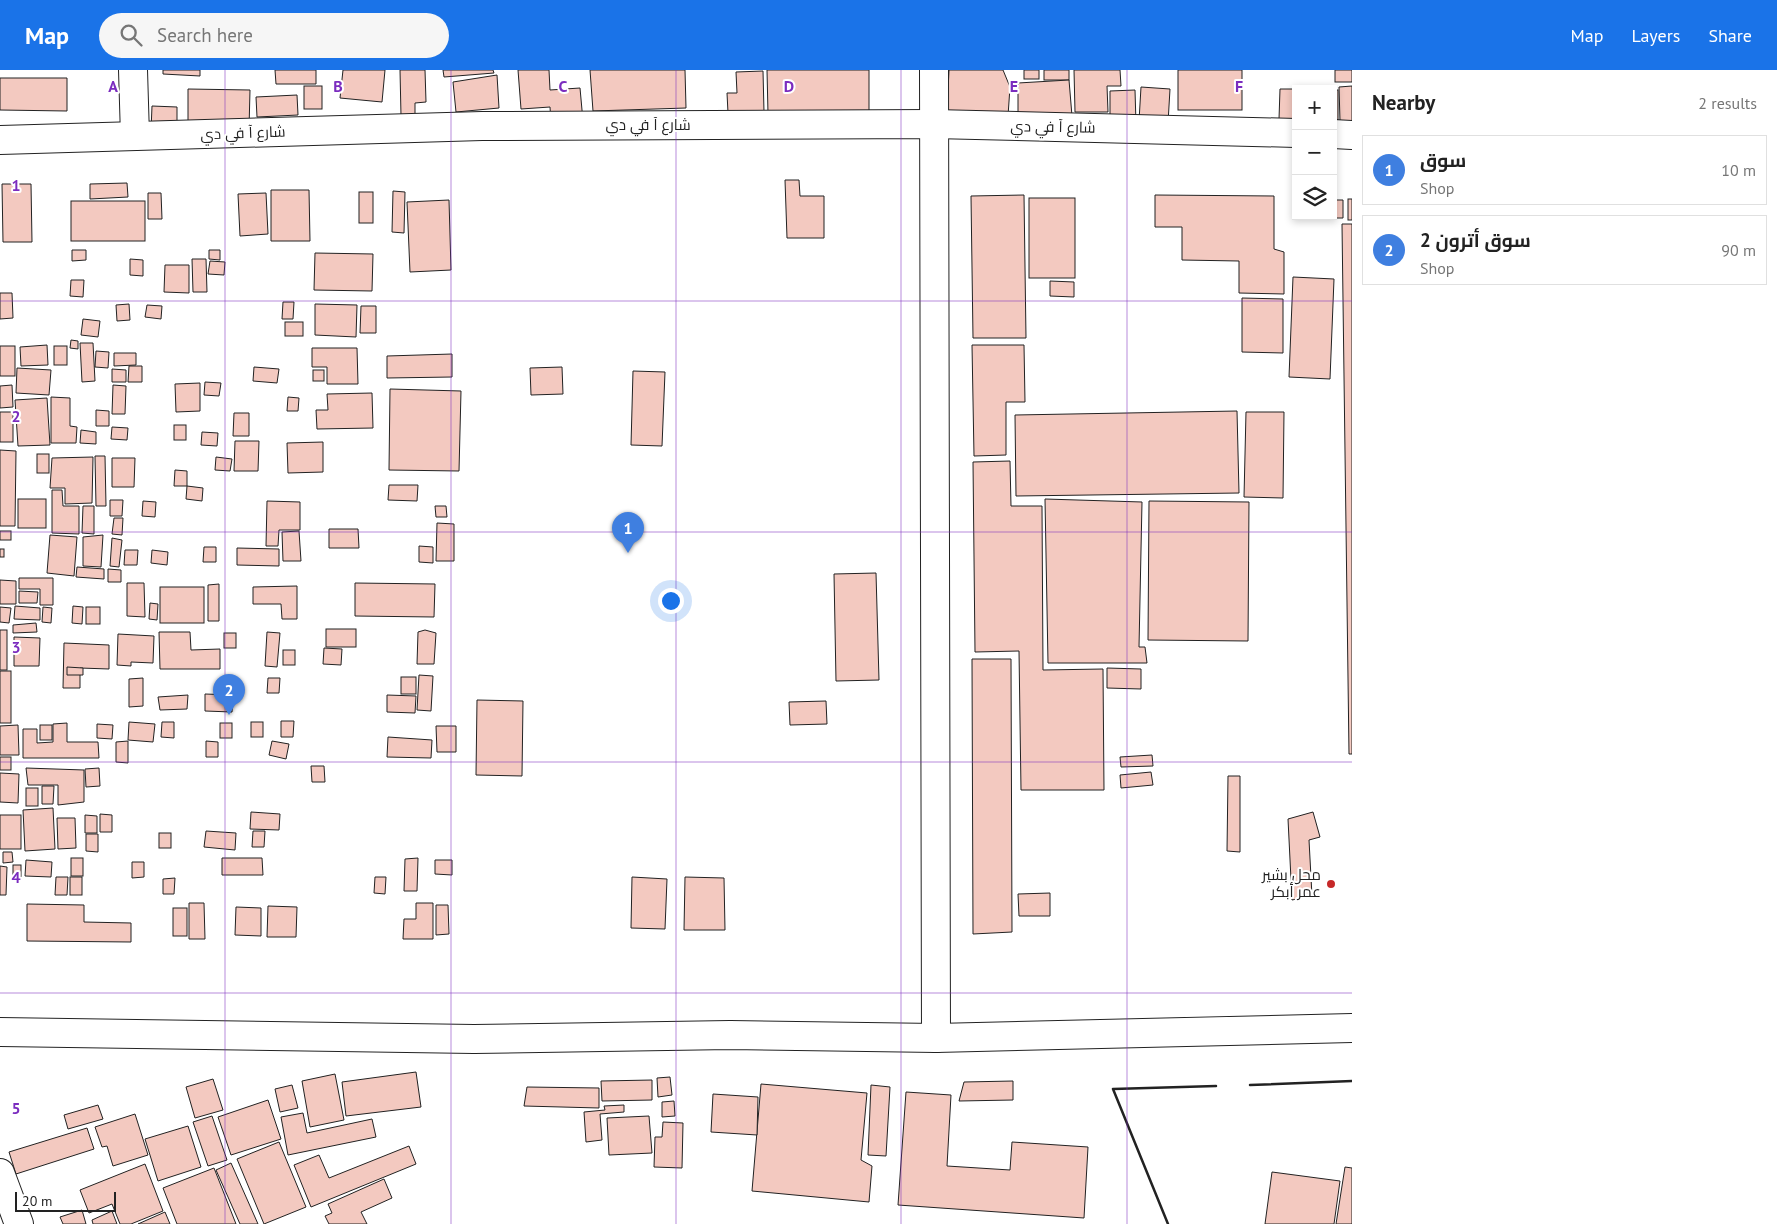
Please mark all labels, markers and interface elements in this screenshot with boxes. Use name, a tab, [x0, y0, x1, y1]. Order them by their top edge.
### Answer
search box	[99, 13, 449, 58]
text: Map	[25, 20, 69, 51]
icon: search	[117, 21, 145, 49]
text: Search here	[157, 23, 253, 47]
text: Map	[1571, 24, 1603, 47]
text: Layers	[1631, 24, 1680, 47]
text: Share	[1708, 24, 1752, 47]
text: A	[108, 76, 118, 96]
text: B	[333, 76, 343, 96]
text: C	[559, 76, 568, 96]
text: D	[784, 76, 794, 96]
text: E	[1010, 76, 1018, 96]
text: F	[1235, 76, 1243, 96]
map controls	[1292, 85, 1337, 220]
button: +	[1292, 85, 1337, 130]
text: Nearby	[1372, 89, 1435, 116]
text: 2 results	[1698, 93, 1757, 113]
street label: شارع آ في دي	[605, 115, 691, 137]
street label: شارع آ في دي	[1010, 116, 1096, 140]
street label: شارع آ في دي	[200, 122, 286, 146]
button: −	[1292, 130, 1337, 175]
text: سوق	[1420, 148, 1466, 172]
text: 1	[1384, 160, 1394, 180]
text: 10 m	[1721, 160, 1756, 180]
text: 1	[11, 175, 21, 195]
button: layers	[1292, 175, 1337, 220]
text: Shop	[1420, 178, 1454, 198]
text: سوق أترون 2	[1420, 228, 1531, 252]
text: 2	[1384, 240, 1394, 260]
text: 90 m	[1721, 240, 1756, 260]
text: Shop	[1420, 258, 1454, 278]
text: 2	[11, 406, 21, 426]
pin: 1	[612, 512, 644, 553]
your location	[658, 588, 684, 614]
text: 3	[11, 637, 21, 657]
pin: 2	[213, 674, 245, 715]
place label: محل بشير عمر أبكر	[1261, 865, 1321, 901]
text: 4	[11, 867, 21, 887]
marker: محل بشير عمر أبكر	[1325, 878, 1337, 890]
text: 5	[11, 1098, 21, 1118]
scale bar	[15, 1189, 116, 1212]
text: 20 m	[22, 1192, 52, 1210]

